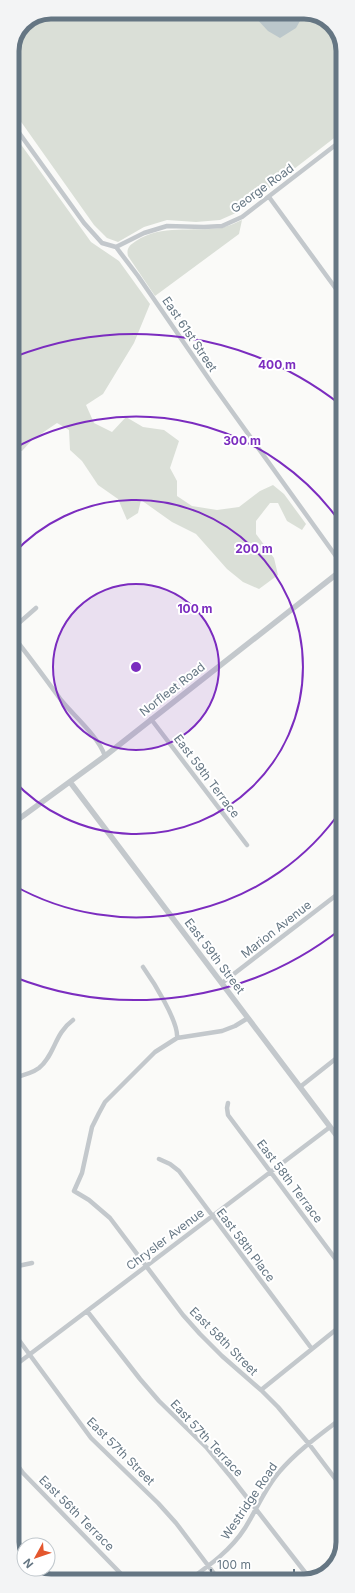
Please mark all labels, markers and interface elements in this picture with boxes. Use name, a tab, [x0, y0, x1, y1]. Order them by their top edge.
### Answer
street label: George Road	[228, 160, 296, 216]
street label: East 61st Street	[159, 294, 221, 374]
text: 400 m	[258, 357, 296, 372]
text: 300 m	[223, 433, 261, 448]
text: 200 m	[235, 541, 273, 556]
text: 100 m	[177, 601, 213, 616]
street label: Norfleet Road	[136, 659, 208, 719]
centre of rings	[129, 660, 143, 674]
street label: East 59th Terrace	[171, 731, 243, 821]
street label: Marion Avenue	[238, 897, 314, 961]
street label: East 59th Street	[182, 915, 248, 997]
street label: East 58th Terrace	[254, 1136, 326, 1226]
street label: Chrysler Avenue	[123, 1205, 207, 1273]
street label: East 58th Place	[214, 1205, 278, 1285]
street label: East 58th Street	[187, 1304, 261, 1378]
street label: East 57th Terrace	[168, 1396, 246, 1480]
street label: East 57th Street	[84, 1414, 158, 1488]
street label: Westridge Road	[218, 1459, 280, 1543]
street label: East 56th Terrace	[36, 1472, 118, 1554]
north arrow	[16, 1537, 56, 1577]
scale bar	[211, 1551, 294, 1577]
text: N	[20, 1556, 36, 1571]
text: 100 m	[217, 1557, 251, 1572]

